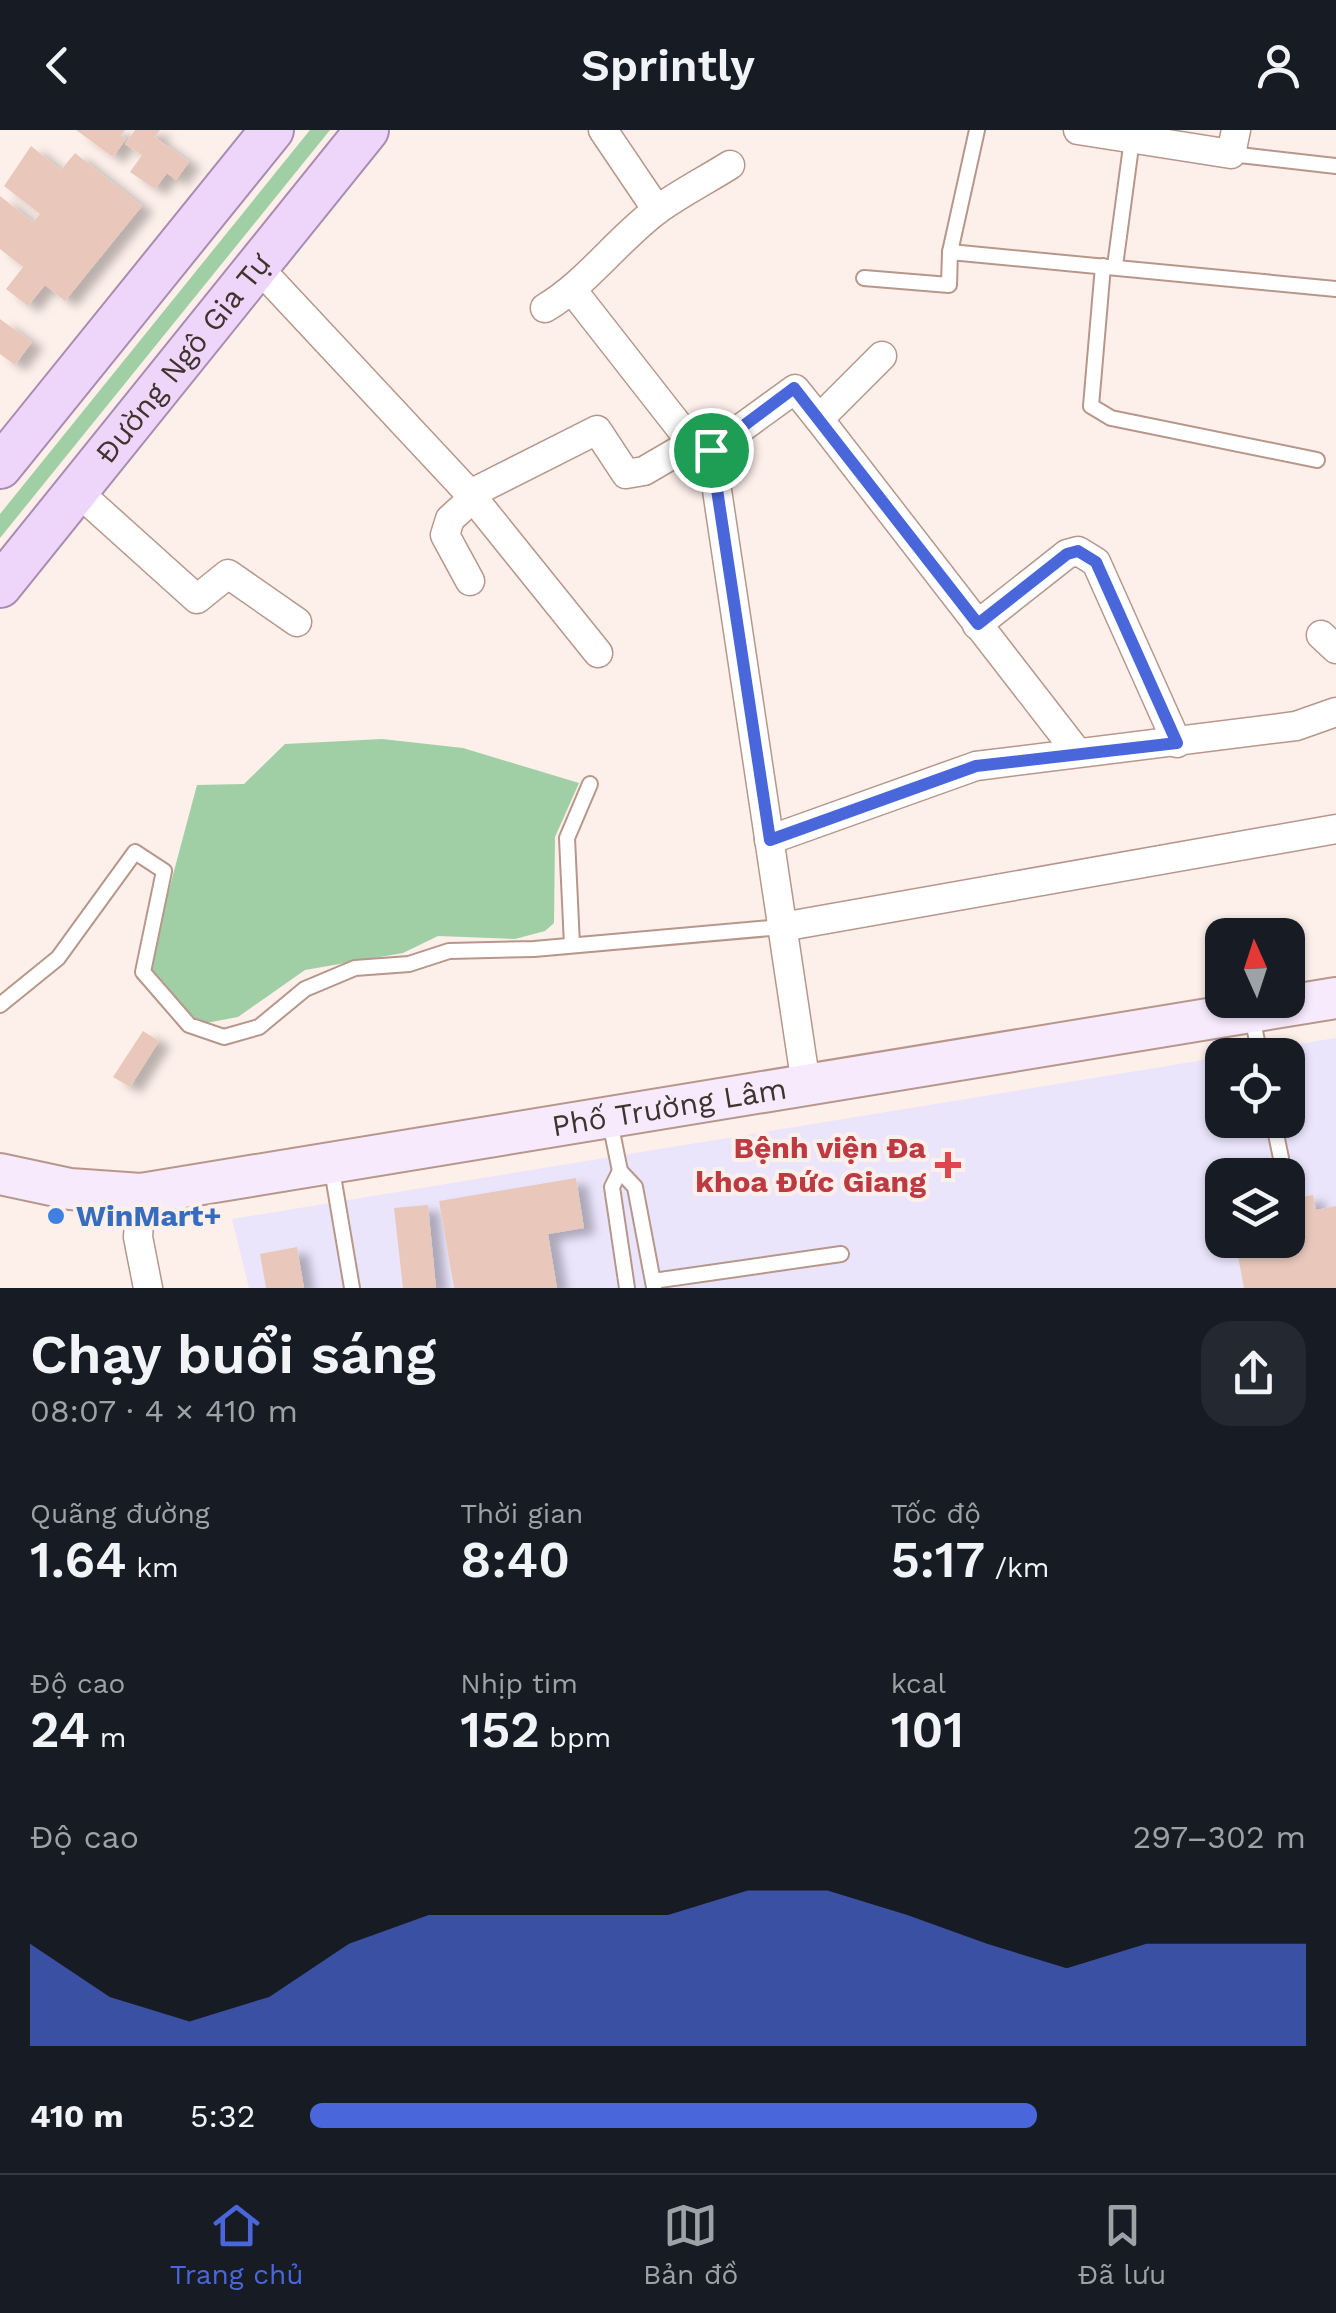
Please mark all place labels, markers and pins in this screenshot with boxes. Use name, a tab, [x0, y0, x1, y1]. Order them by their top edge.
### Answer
pin	[669, 408, 754, 493]
place label: Bệnh viện Đa khoa Đức Giang	[695, 1130, 927, 1199]
marker: Bệnh viện Đa khoa Đức Giang	[935, 1152, 961, 1178]
place label: WinMart+	[76, 1198, 222, 1233]
marker: WinMart+	[45, 1205, 67, 1227]

